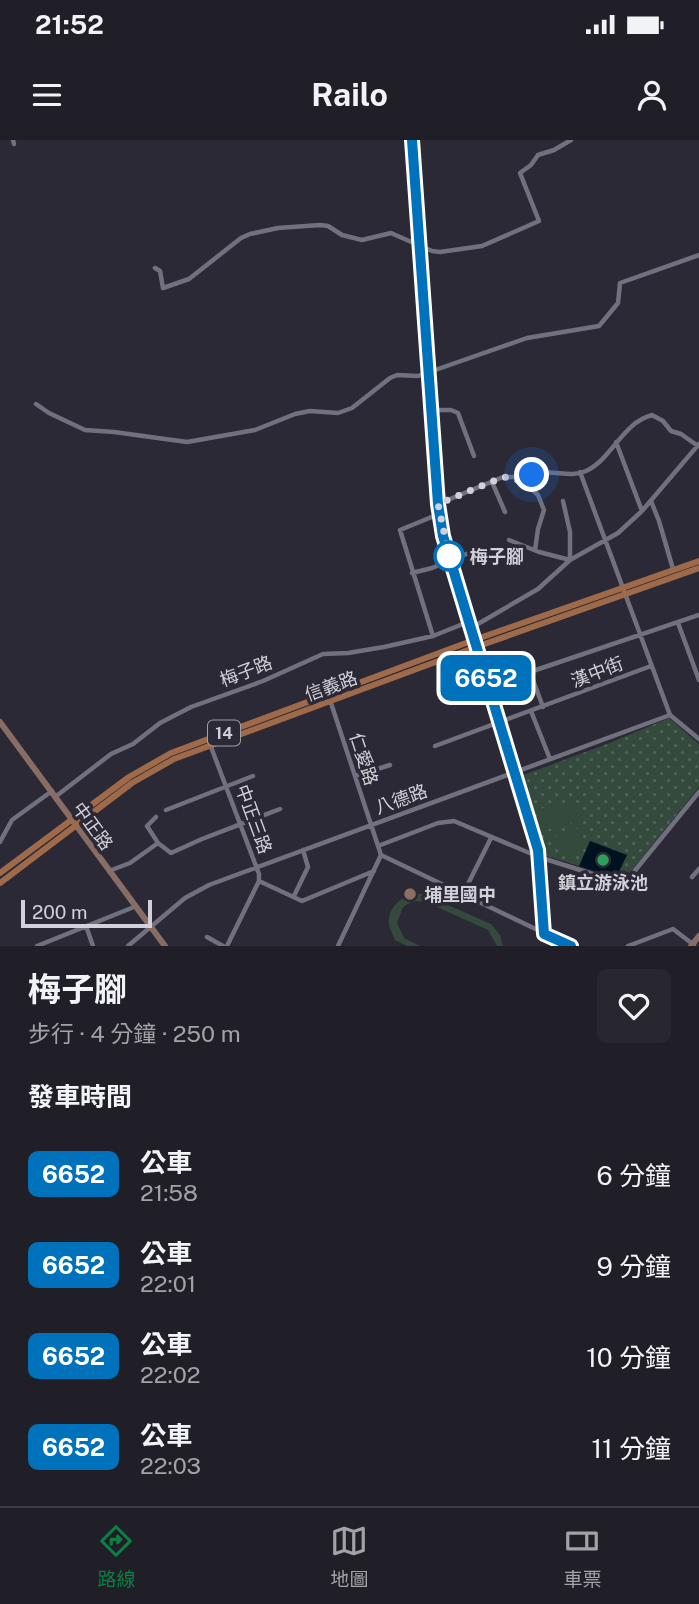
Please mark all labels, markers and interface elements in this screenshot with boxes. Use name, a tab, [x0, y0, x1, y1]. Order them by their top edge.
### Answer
text: 21:52	[35, 9, 104, 40]
icon: menu	[28, 76, 66, 114]
text: Railo	[311, 76, 388, 113]
icon: person	[633, 76, 671, 114]
your location	[514, 457, 549, 492]
marker: 梅子腳	[434, 541, 464, 571]
place label: 梅子腳	[470, 546, 524, 567]
street label: 梅子路	[217, 652, 275, 690]
street label: 漢中街	[568, 653, 626, 691]
line badge: 6652	[437, 655, 535, 701]
text: 6652	[454, 664, 518, 692]
street label: 信義路	[302, 667, 360, 705]
road number: 14	[208, 720, 240, 746]
street label: 仁愛路	[346, 730, 382, 788]
street label: 八德路	[372, 780, 430, 818]
street label: 中正三路	[232, 782, 276, 856]
street label: 中正路	[69, 798, 117, 854]
marker: 鎮立游泳池	[595, 852, 611, 868]
place label: 鎮立游泳池	[558, 872, 648, 893]
place label: 埔里國中	[424, 884, 496, 905]
marker: 埔里國中	[402, 886, 418, 902]
scale bar	[21, 897, 152, 929]
text: 200 m	[32, 901, 88, 923]
button: heart	[597, 969, 671, 1043]
text: 梅子腳	[28, 970, 127, 1008]
text: 步行 · 4 分鐘 · 250 m	[28, 1020, 241, 1047]
text: 發車時間	[28, 1081, 132, 1112]
text: 公車	[140, 1147, 192, 1178]
text: 6652	[42, 1160, 105, 1188]
text: 6 分鐘	[596, 1160, 671, 1191]
text: 21:58	[140, 1179, 198, 1206]
text: 公車	[140, 1238, 192, 1269]
text: 6652	[42, 1251, 105, 1279]
text: 9 分鐘	[596, 1251, 671, 1282]
text: 22:01	[140, 1270, 196, 1297]
text: 公車	[140, 1329, 192, 1360]
text: 6652	[42, 1342, 105, 1370]
text: 10 分鐘	[586, 1342, 671, 1373]
text: 22:02	[140, 1361, 200, 1388]
text: 公車	[140, 1420, 192, 1451]
text: 6652	[42, 1433, 105, 1461]
text: 11 分鐘	[592, 1433, 671, 1464]
text: 22:03	[140, 1452, 201, 1479]
tab: 路線	[97, 1522, 136, 1591]
tab: 地圖	[330, 1522, 369, 1591]
tab: 車票	[563, 1522, 602, 1591]

